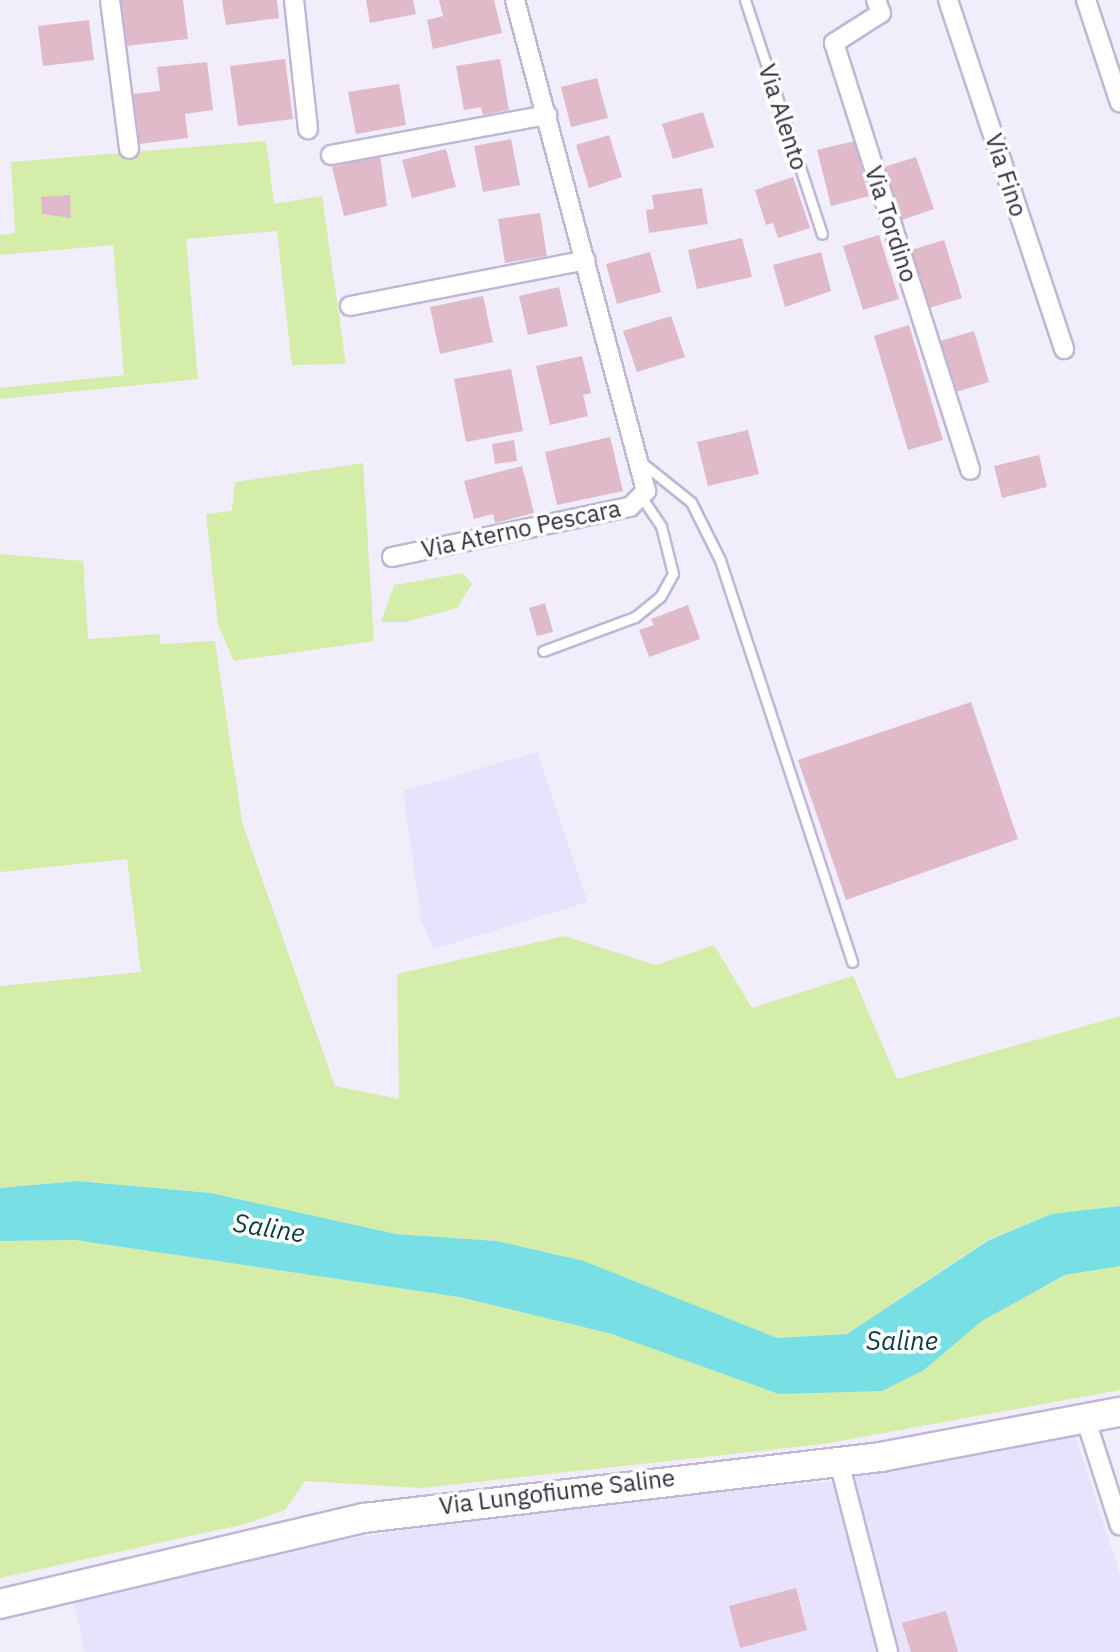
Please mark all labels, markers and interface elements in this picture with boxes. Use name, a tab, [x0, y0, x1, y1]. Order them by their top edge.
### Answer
street label: Via Alento	[752, 60, 814, 174]
street label: Via Fino	[979, 130, 1033, 220]
street label: Via Tordino	[859, 162, 923, 286]
street label: Via Aterno Pescara	[419, 494, 623, 564]
water label: Saline	[231, 1207, 307, 1249]
water label: Saline	[866, 1325, 938, 1357]
street label: Via Lungofiume Saline	[438, 1463, 676, 1521]

